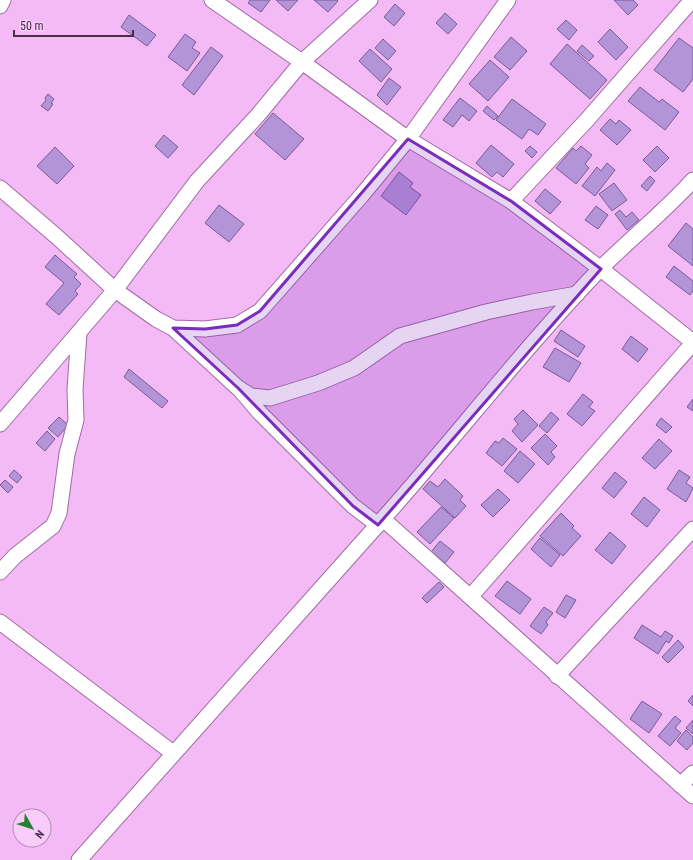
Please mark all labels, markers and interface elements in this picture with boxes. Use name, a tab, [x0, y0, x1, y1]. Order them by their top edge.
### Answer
scale bar	[14, 12, 133, 38]
text: 50 m	[20, 19, 44, 33]
north arrow	[12, 808, 52, 848]
text: N	[32, 827, 47, 841]

